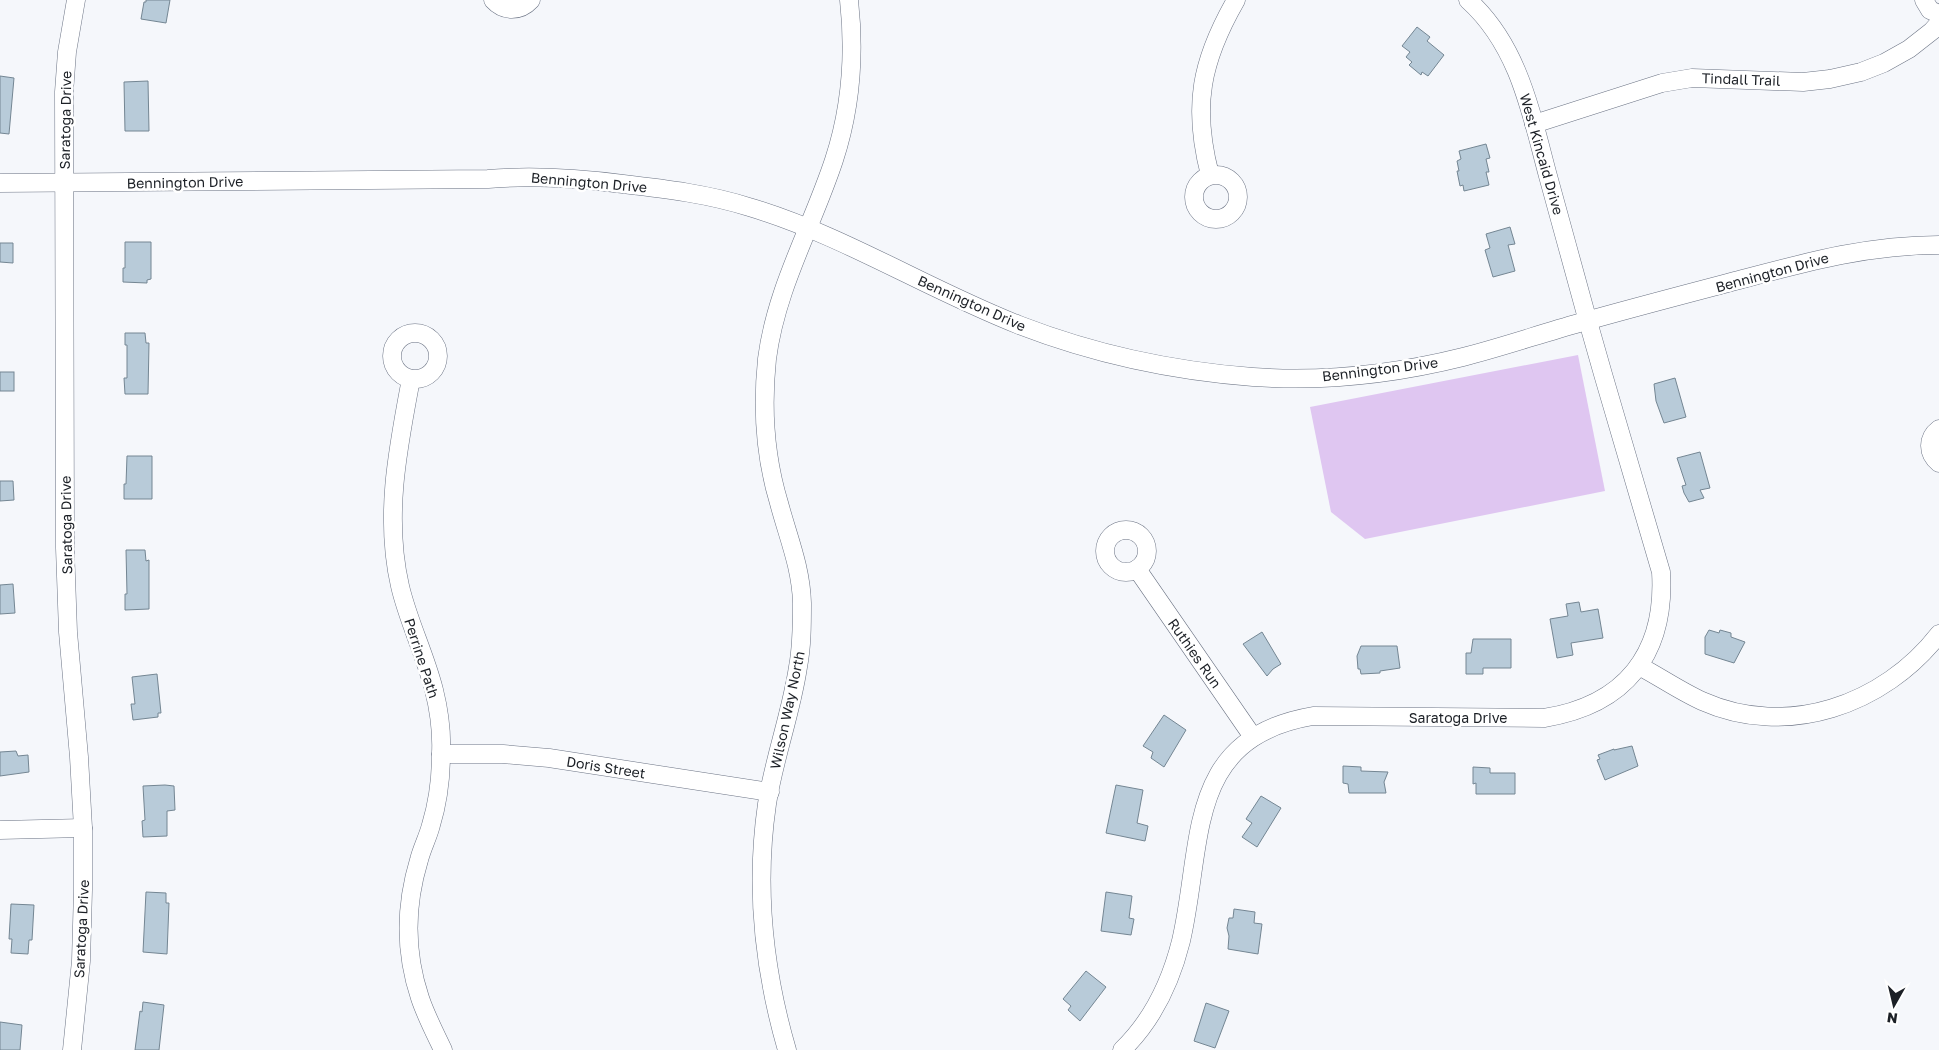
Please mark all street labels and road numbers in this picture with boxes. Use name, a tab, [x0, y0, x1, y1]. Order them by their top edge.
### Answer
street label: Tindall Trail	[1701, 69, 1781, 89]
street label: Saratoga Drive	[56, 71, 74, 169]
street label: West Kincaid Drive	[1517, 91, 1567, 217]
street label: Bennington Drive	[530, 168, 648, 196]
street label: Bennington Drive	[127, 172, 243, 192]
street label: Bennington Drive	[1714, 249, 1830, 295]
street label: Bennington Drive	[915, 272, 1029, 334]
street label: Bennington Drive	[1321, 353, 1439, 385]
street label: Saratoga Drive	[57, 476, 75, 574]
street label: Ruthies Run	[1165, 615, 1225, 691]
street label: Perrine Path	[401, 616, 443, 700]
street label: Wilson Way North	[766, 649, 808, 771]
street label: Saratoga Drive	[1409, 709, 1507, 726]
street label: Doris Street	[565, 752, 647, 782]
street label: Saratoga Drive	[70, 879, 92, 979]

